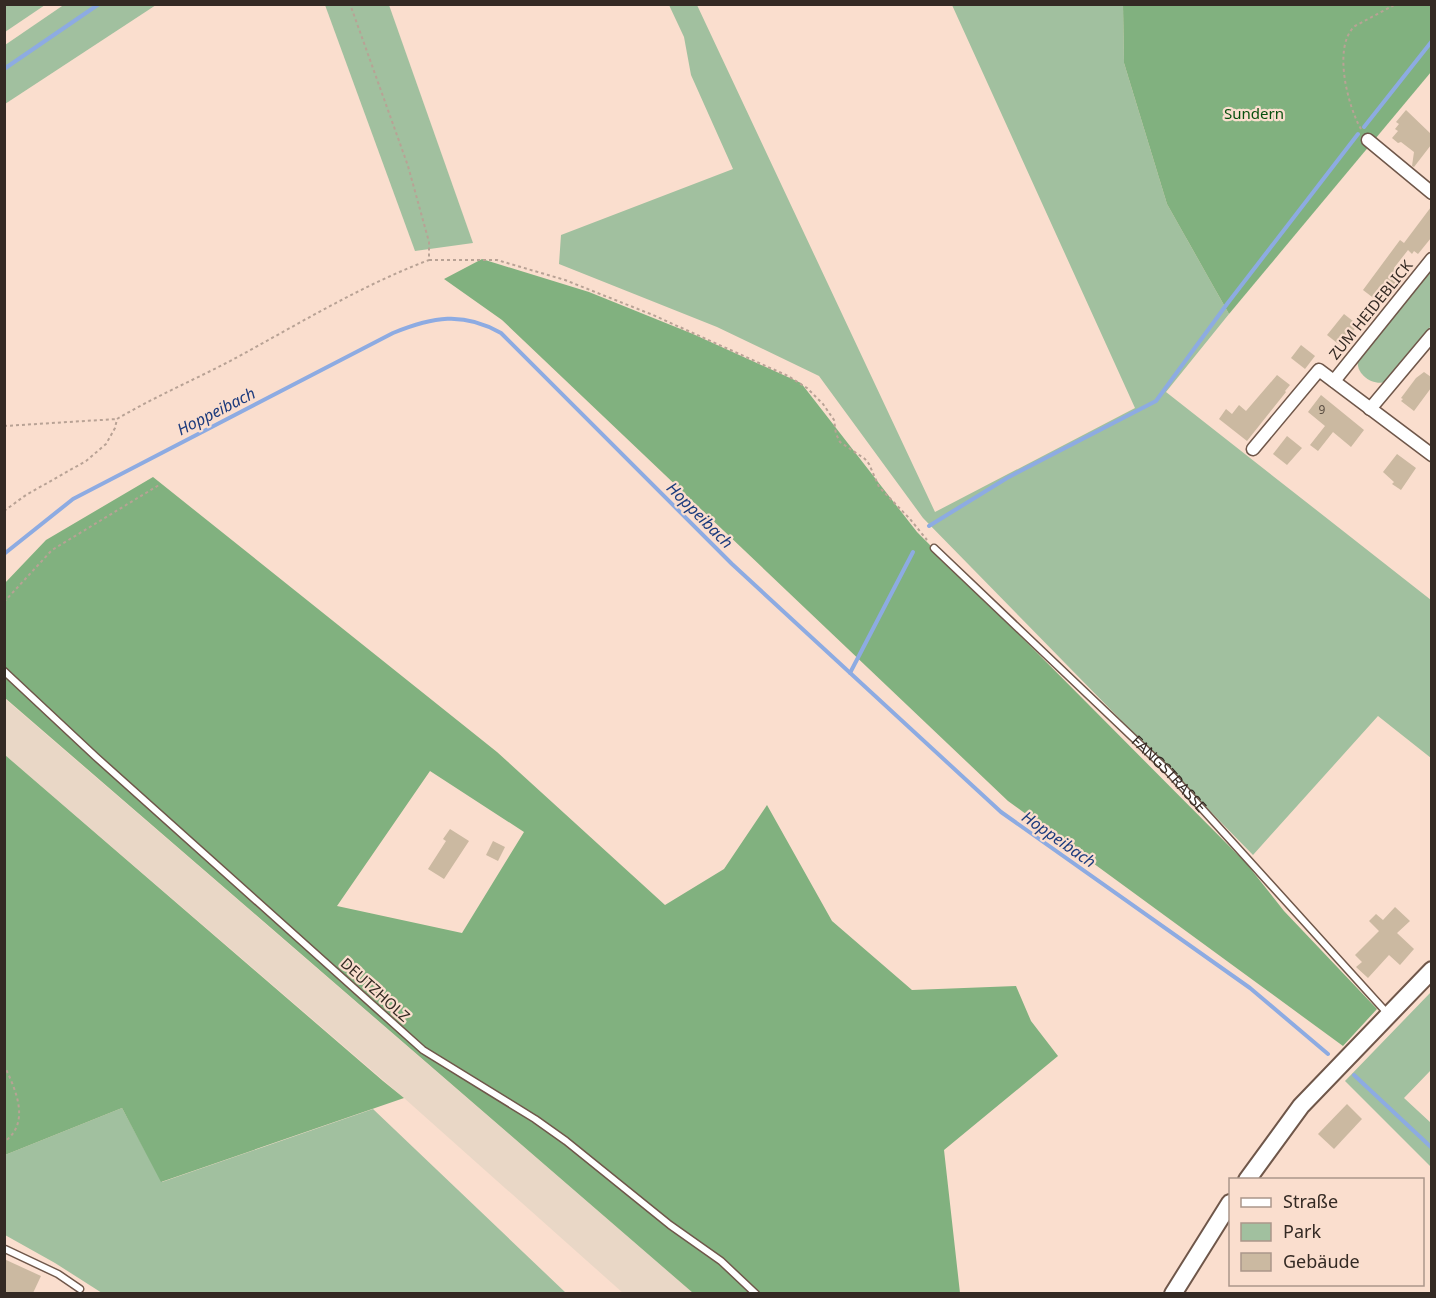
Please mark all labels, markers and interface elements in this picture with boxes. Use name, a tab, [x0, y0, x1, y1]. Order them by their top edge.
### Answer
park label: Sundern	[1224, 103, 1284, 123]
street label: ZUM HEIDEBLICK	[1324, 255, 1417, 363]
water label: Hoppeibach	[173, 382, 259, 440]
house number: 9	[1319, 401, 1326, 418]
water label: Hoppeibach	[662, 477, 738, 553]
street label: FANGSTRASSE	[1128, 730, 1211, 816]
water label: Hoppeibach	[1018, 805, 1100, 873]
street label: DEUTZHOLZ	[337, 953, 414, 1026]
legend	[1229, 1178, 1424, 1286]
text: Straße	[1283, 1189, 1338, 1213]
text: Park	[1283, 1219, 1321, 1243]
text: Gebäude	[1283, 1249, 1360, 1273]

